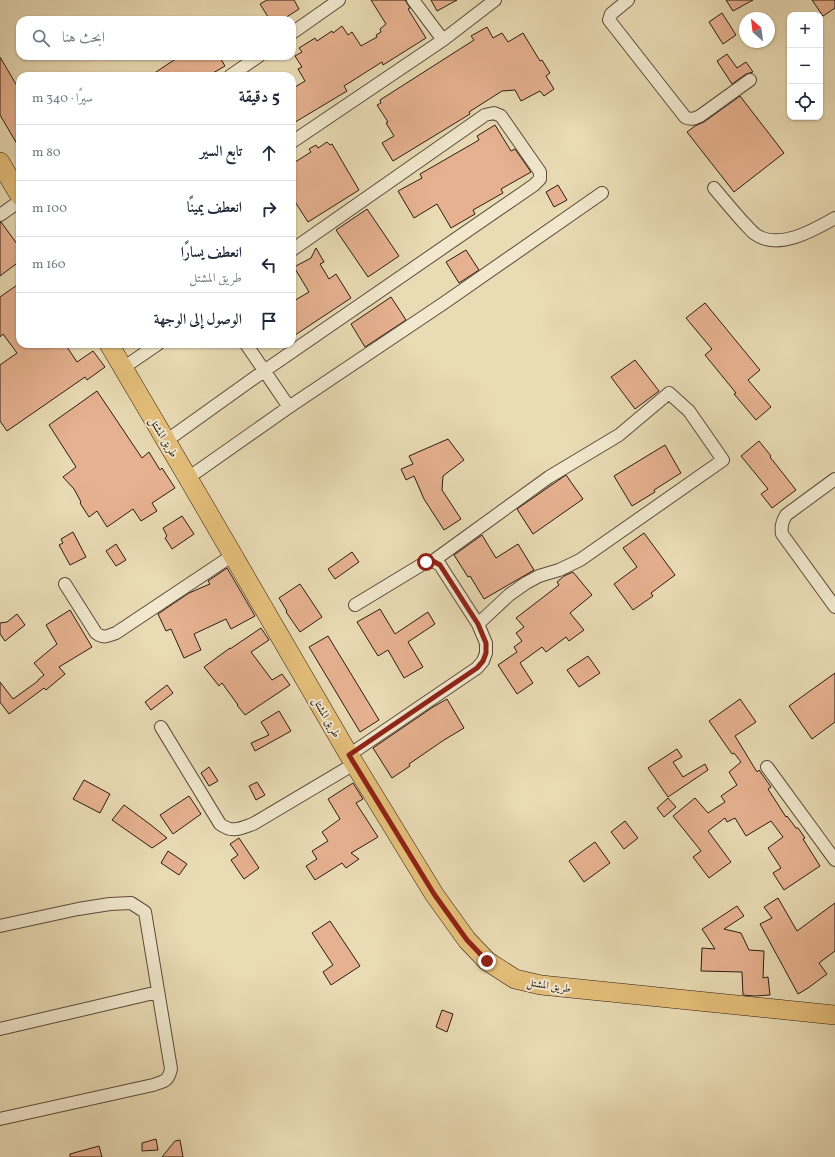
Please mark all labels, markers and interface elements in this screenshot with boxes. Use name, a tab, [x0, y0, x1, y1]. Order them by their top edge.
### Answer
north arrow	[739, 12, 775, 48]
map controls	[787, 12, 823, 120]
button: +	[787, 12, 823, 48]
search box	[16, 16, 296, 60]
icon: search	[30, 27, 52, 49]
text: ابحث هنا	[62, 28, 105, 49]
button: −	[787, 48, 823, 84]
button: locate	[787, 84, 823, 120]
text: 5 دقيقة	[239, 86, 280, 109]
text: سيرًا · 340 m	[32, 90, 93, 108]
text: تابع السير	[200, 142, 242, 163]
icon: ahead	[258, 142, 280, 164]
text: 80 m	[32, 144, 61, 162]
text: انعطف يمينًا	[187, 198, 242, 219]
icon: right	[258, 198, 280, 220]
text: 100 m	[32, 200, 67, 218]
text: انعطف يسارًا	[181, 243, 242, 264]
icon: left	[258, 254, 280, 276]
text: 160 m	[32, 256, 66, 274]
text: طريق المشتل	[189, 270, 242, 288]
text: الوصول إلى الوجهة	[154, 310, 242, 331]
icon: arrive	[258, 310, 280, 332]
street label: طريق المشتل	[145, 415, 181, 461]
route start	[417, 553, 435, 571]
street label: طريق المشتل	[308, 695, 343, 741]
route end	[478, 952, 496, 970]
street label: طريق المشتل	[526, 976, 572, 997]

